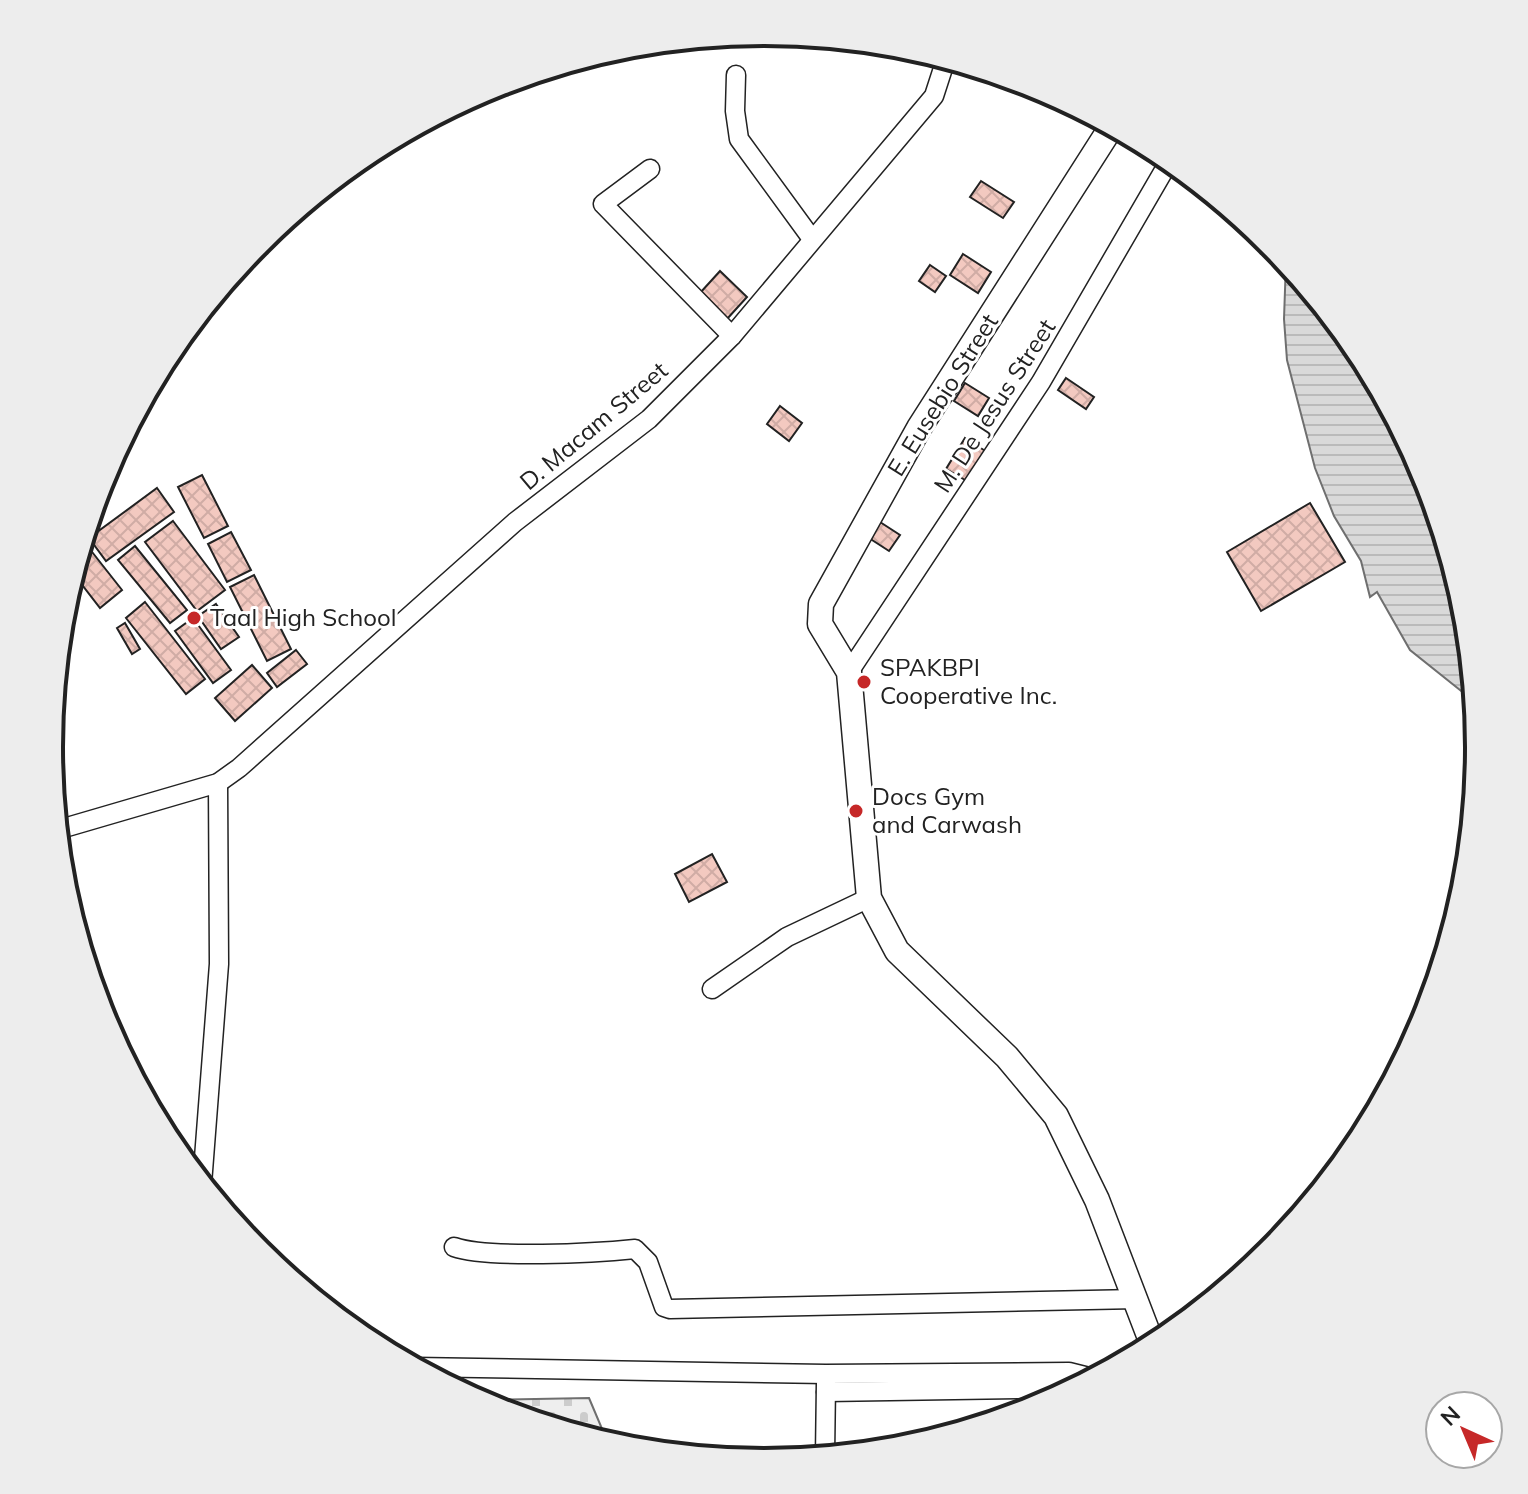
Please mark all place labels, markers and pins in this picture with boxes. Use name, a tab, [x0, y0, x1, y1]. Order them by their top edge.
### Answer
place label: Taal High School	[210, 602, 396, 632]
marker: Taal High School	[185, 609, 203, 627]
place label: SPAKBPI Cooperative Inc.	[880, 652, 1057, 710]
marker: SPAKBPI Cooperative Inc.	[855, 673, 873, 691]
place label: Docs Gym and Carwash	[872, 781, 1022, 839]
marker: Docs Gym and Carwash	[847, 802, 865, 820]

